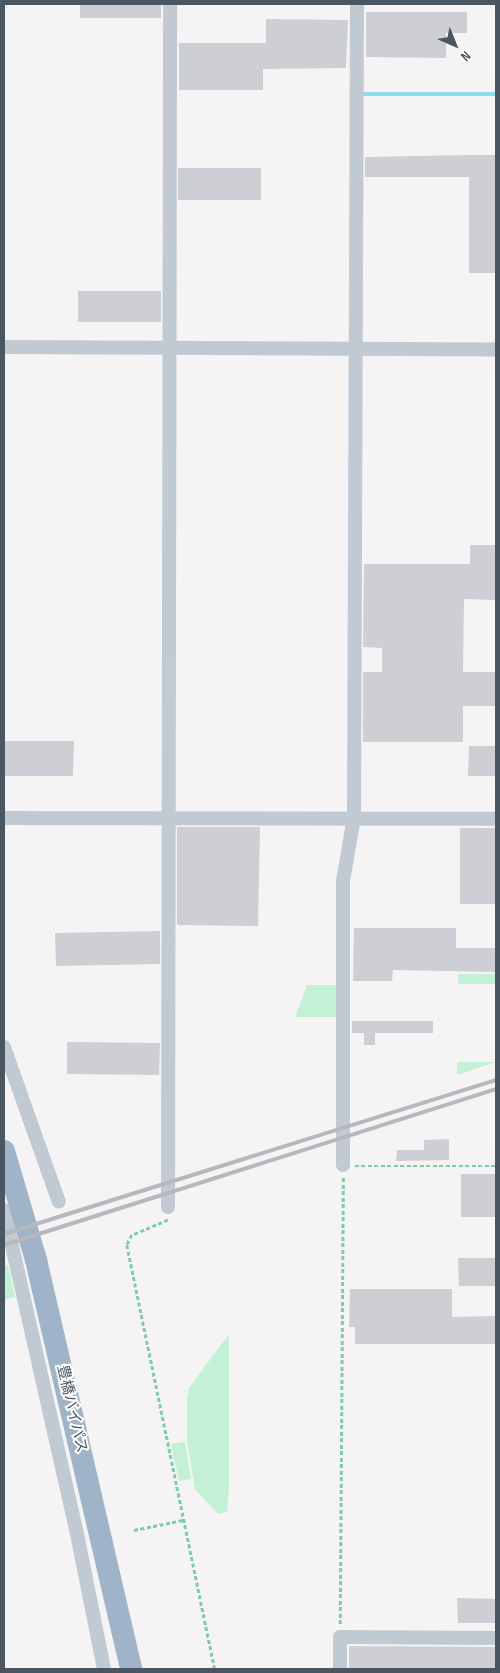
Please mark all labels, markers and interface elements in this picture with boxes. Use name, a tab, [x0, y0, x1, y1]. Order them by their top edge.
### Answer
north arrow	[430, 20, 480, 70]
text: N	[457, 47, 474, 65]
street label: 豊橋バイパス	[53, 1363, 91, 1455]

